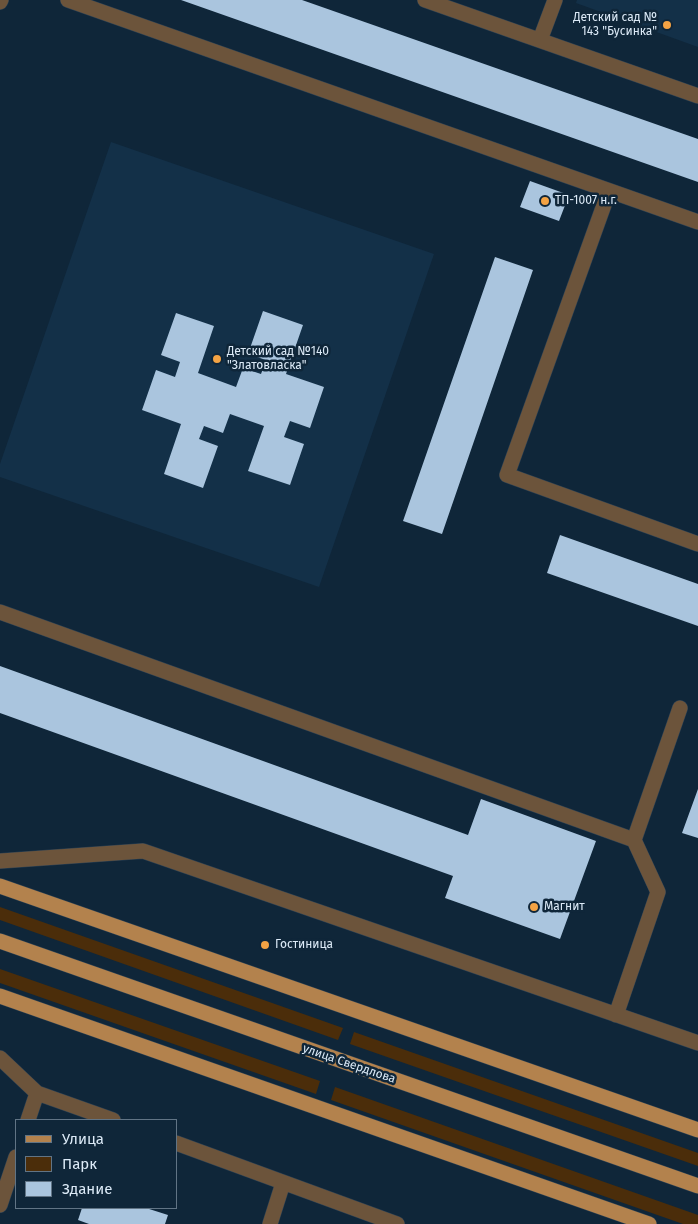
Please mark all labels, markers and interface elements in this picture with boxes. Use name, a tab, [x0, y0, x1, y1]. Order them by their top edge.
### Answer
place label: Детский сад № 143 "Бусинка"	[573, 11, 657, 39]
marker: Детский сад № 143 "Бусинка"	[661, 19, 673, 31]
place label: ТП-1007 н.г.	[555, 194, 617, 208]
marker: ТП-1007 н.г.	[539, 195, 551, 207]
place label: Детский сад №140 "Златовласка"	[227, 345, 329, 373]
marker: Детский сад №140 "Златовласка"	[211, 353, 223, 365]
place label: Магнит	[544, 900, 585, 914]
marker: Магнит	[528, 901, 540, 913]
place label: Гостиница	[275, 938, 333, 952]
marker: Гостиница	[259, 939, 271, 951]
street label: улица Свердлова	[301, 1041, 397, 1087]
legend	[15, 1119, 178, 1209]
text: Улица	[62, 1130, 104, 1148]
text: Парк	[62, 1155, 97, 1173]
text: Здание	[62, 1180, 112, 1198]

